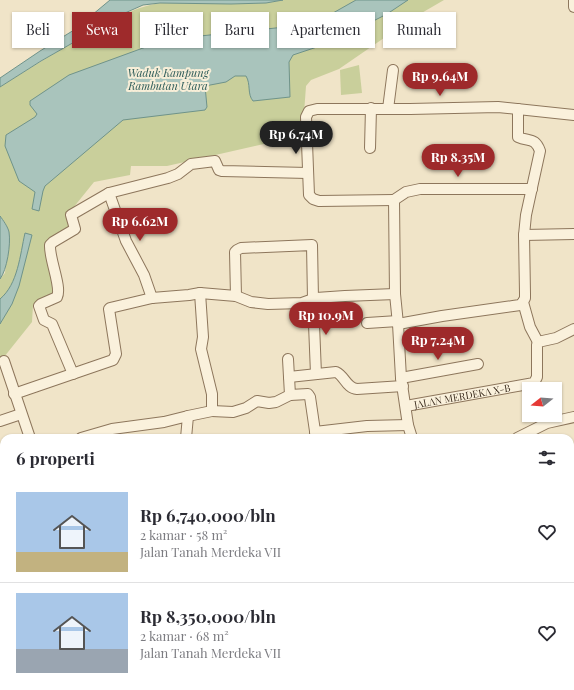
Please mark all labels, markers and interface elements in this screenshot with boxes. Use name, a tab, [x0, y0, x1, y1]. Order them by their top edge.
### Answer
chip: Beli	[12, 12, 64, 48]
chip: Sewa	[72, 12, 132, 48]
chip: Filter	[140, 12, 203, 48]
chip: Baru	[211, 12, 269, 48]
chip: Apartemen	[277, 12, 375, 48]
chip: Rumah	[383, 12, 456, 48]
pin: Rp 9.64M	[399, 63, 481, 97]
water label: Waduk Kampung Rambutan Utara	[127, 65, 210, 93]
text: Rp 9.64M	[412, 67, 468, 84]
pin: Rp 6.74M	[255, 121, 337, 155]
text: Rp 6.74M	[269, 125, 323, 142]
pin: Rp 8.35M	[417, 144, 499, 178]
text: Rp 8.35M	[431, 148, 485, 165]
pin: Rp 6.62M	[99, 208, 181, 242]
text: Rp 6.62M	[112, 212, 168, 229]
pin: Rp 10.9M	[285, 302, 367, 336]
text: Rp 10.9M	[298, 306, 354, 323]
pin: Rp 7.24M	[397, 327, 479, 361]
text: Rp 7.24M	[411, 331, 465, 348]
street label: JALAN MERDEKA X-B	[412, 380, 511, 412]
north arrow	[522, 382, 562, 422]
map controls	[522, 382, 562, 422]
text: 6 properti	[16, 447, 95, 469]
icon: filters	[536, 447, 558, 469]
text: Rp 6,740,000/bln	[140, 504, 276, 526]
icon: home	[48, 508, 96, 556]
icon: heart	[536, 521, 558, 543]
text: 2 kamar · 58 m²	[140, 526, 227, 543]
text: Jalan Tanah Merdeka VII	[140, 543, 281, 560]
text: Rp 8,350,000/bln	[140, 605, 276, 627]
icon: home	[48, 609, 96, 657]
icon: heart	[536, 622, 558, 644]
text: 2 kamar · 68 m²	[140, 627, 229, 644]
text: Jalan Tanah Merdeka VII	[140, 644, 281, 661]

